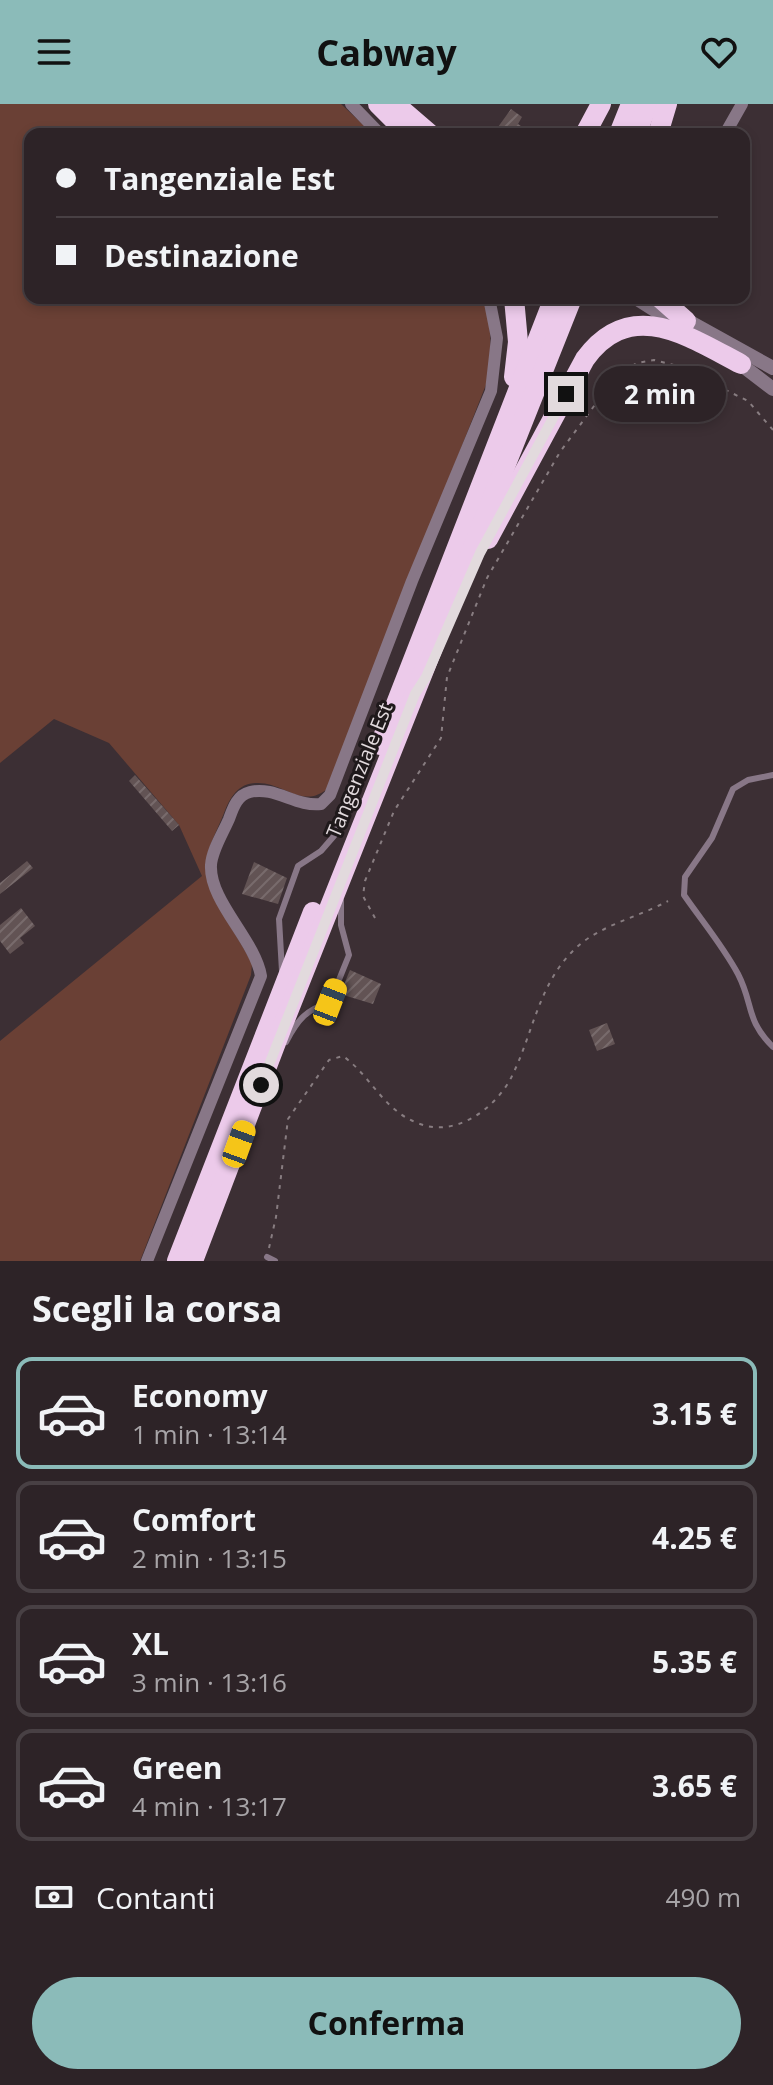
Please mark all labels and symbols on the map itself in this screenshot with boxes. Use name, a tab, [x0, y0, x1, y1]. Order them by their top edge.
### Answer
callout: 2 min	[594, 366, 726, 422]
route end	[548, 376, 584, 412]
street label: Tangenziale Est	[320, 698, 398, 842]
car	[310, 975, 350, 1029]
route start	[243, 1067, 279, 1103]
car	[220, 1117, 258, 1171]

